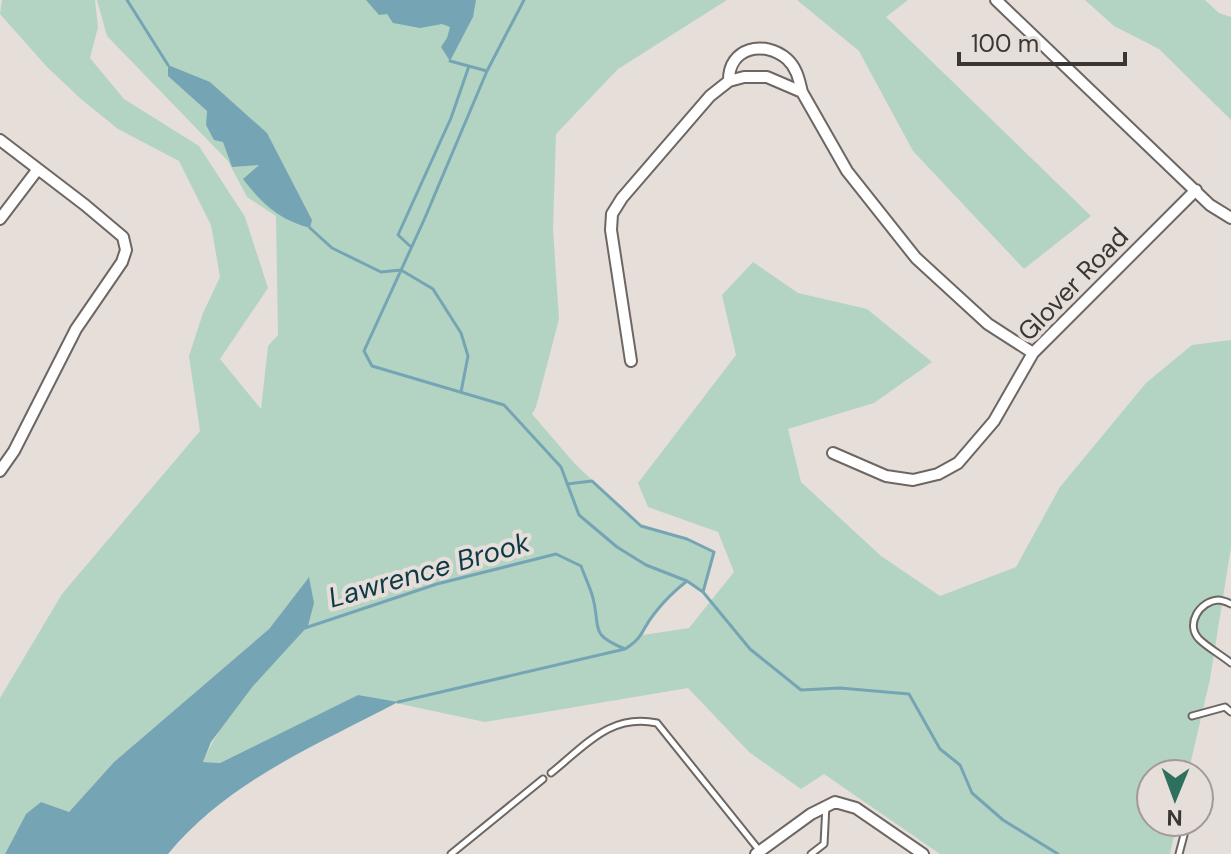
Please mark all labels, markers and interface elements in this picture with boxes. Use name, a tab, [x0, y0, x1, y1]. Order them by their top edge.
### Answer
scale bar	[959, 16, 1125, 66]
text: 100 m	[971, 28, 1039, 59]
street label: Glover Road	[1010, 220, 1136, 348]
water label: Lawrence Brook	[324, 523, 535, 616]
north arrow	[1135, 758, 1215, 838]
text: N	[1166, 803, 1183, 832]

